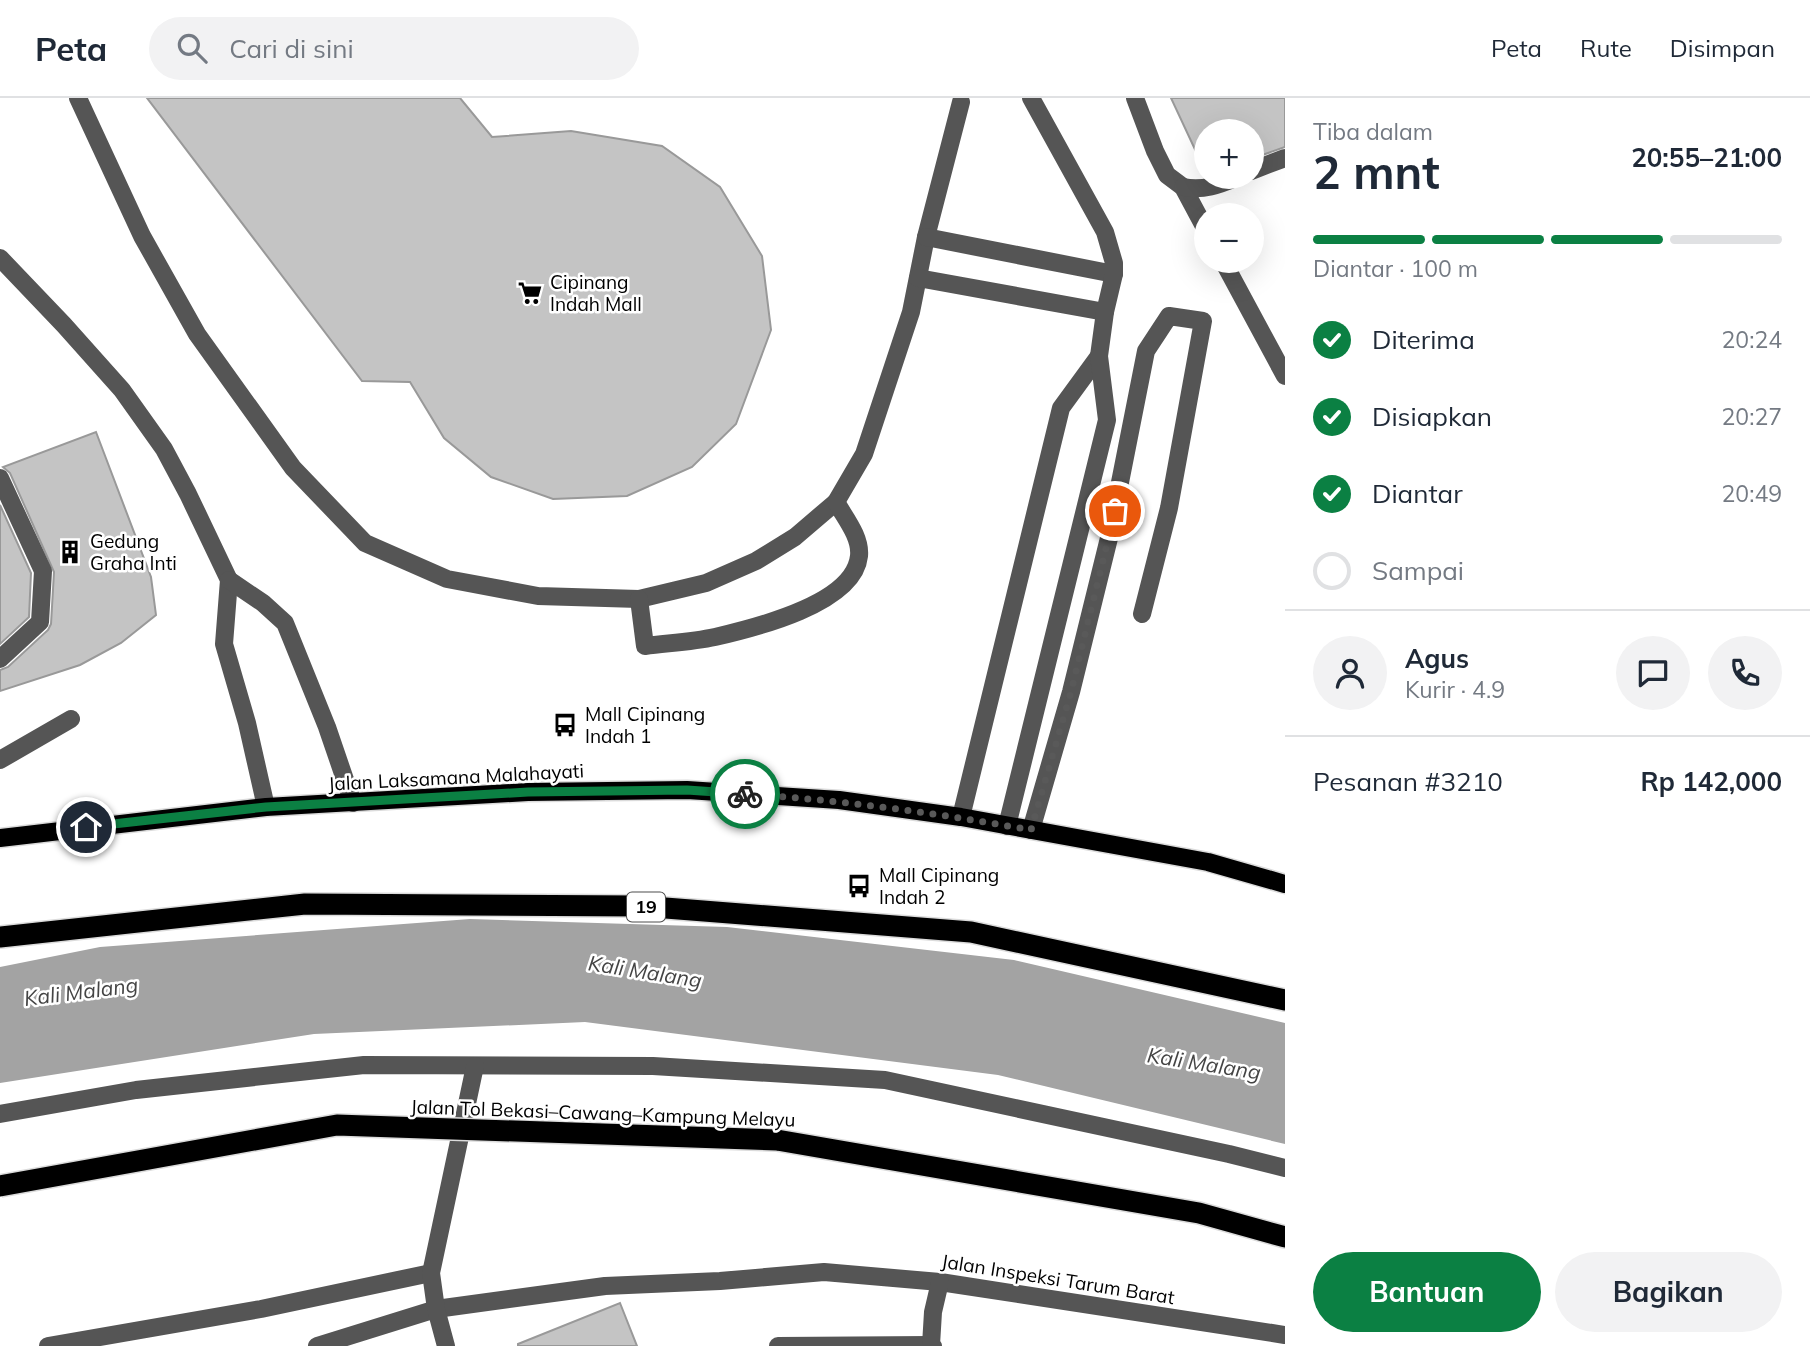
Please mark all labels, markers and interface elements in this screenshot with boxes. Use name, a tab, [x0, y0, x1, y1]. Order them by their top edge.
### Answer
search box	[149, 17, 639, 80]
text: Peta	[35, 28, 107, 69]
icon: search	[173, 29, 211, 67]
text: Cari di sini	[229, 32, 354, 65]
text: Peta	[1491, 33, 1542, 63]
text: Rute	[1580, 33, 1632, 63]
text: Disimpan	[1670, 33, 1775, 63]
text: Tiba dalam	[1313, 117, 1433, 146]
map controls	[1194, 119, 1264, 273]
button: +	[1194, 119, 1264, 189]
text: 20:55–21:00	[1631, 141, 1782, 174]
text: 2 mnt	[1313, 143, 1440, 201]
button: −	[1194, 203, 1264, 273]
text: Diantar · 100 m	[1313, 254, 1478, 283]
place label: Cipinang Indah Mall	[550, 270, 642, 316]
supermarket icon: Cipinang Indah Mall	[516, 279, 544, 307]
icon: check	[1313, 321, 1351, 359]
text: Diterima	[1372, 323, 1475, 356]
text: 20:24	[1722, 325, 1782, 354]
icon: check	[1313, 398, 1351, 436]
text: Disiapkan	[1372, 400, 1492, 433]
text: 20:27	[1722, 402, 1782, 431]
icon: check	[1313, 475, 1351, 513]
text: Diantar	[1372, 477, 1463, 510]
text: 20:49	[1722, 479, 1782, 508]
pin	[1085, 481, 1145, 541]
icon: bag	[1096, 492, 1134, 530]
place label: Gedung Graha Inti	[90, 529, 177, 575]
building icon: Gedung Graha Inti	[56, 538, 84, 566]
text: Sampai	[1372, 554, 1464, 587]
button: person	[1313, 636, 1387, 710]
button: chat	[1616, 636, 1690, 710]
button: phone	[1708, 636, 1782, 710]
text: Agus	[1405, 642, 1469, 675]
text: Kurir · 4.9	[1405, 675, 1505, 704]
place label: Mall Cipinang Indah 1	[585, 702, 705, 748]
bus stop icon: Mall Cipinang Indah 1	[551, 711, 579, 739]
street label: Jalan Laksamana Malahayati	[328, 758, 584, 796]
courier	[710, 759, 780, 829]
text: Pesanan #3210	[1313, 765, 1503, 798]
text: Rp 142,000	[1640, 765, 1782, 798]
icon: bike	[726, 775, 764, 813]
pin	[56, 797, 116, 857]
icon: home	[67, 808, 105, 846]
place label: Mall Cipinang Indah 2	[879, 863, 999, 909]
bus stop icon: Mall Cipinang Indah 2	[845, 872, 873, 900]
road number: 19	[627, 892, 665, 922]
water label: Kali Malang	[587, 949, 704, 993]
water label: Kali Malang	[22, 971, 140, 1011]
water label: Kali Malang	[1146, 1041, 1263, 1085]
street label: Jalan Tol Bekasi–Cawang–Kampung Melayu	[410, 1094, 796, 1132]
street label: Jalan Inspeksi Tarum Barat	[940, 1249, 1177, 1309]
button: Bantuan	[1313, 1252, 1541, 1332]
button: Bagikan	[1555, 1252, 1782, 1332]

